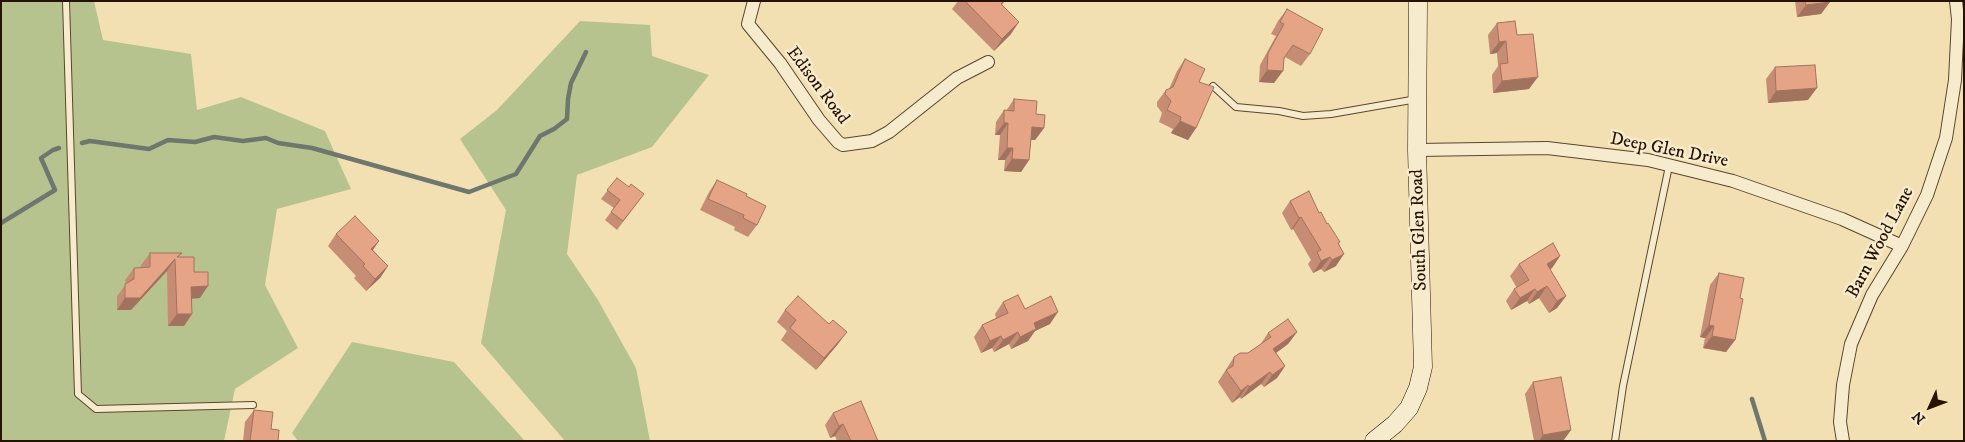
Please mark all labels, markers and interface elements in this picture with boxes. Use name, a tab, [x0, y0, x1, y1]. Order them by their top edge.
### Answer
street label: Edison Road	[781, 43, 853, 129]
street label: Deep Glen Drive	[1608, 129, 1730, 173]
street label: South Glen Road	[1407, 169, 1433, 291]
street label: Barn Wood Lane	[1843, 184, 1919, 302]
north arrow	[1905, 382, 1955, 432]
text: N	[1909, 407, 1930, 428]

